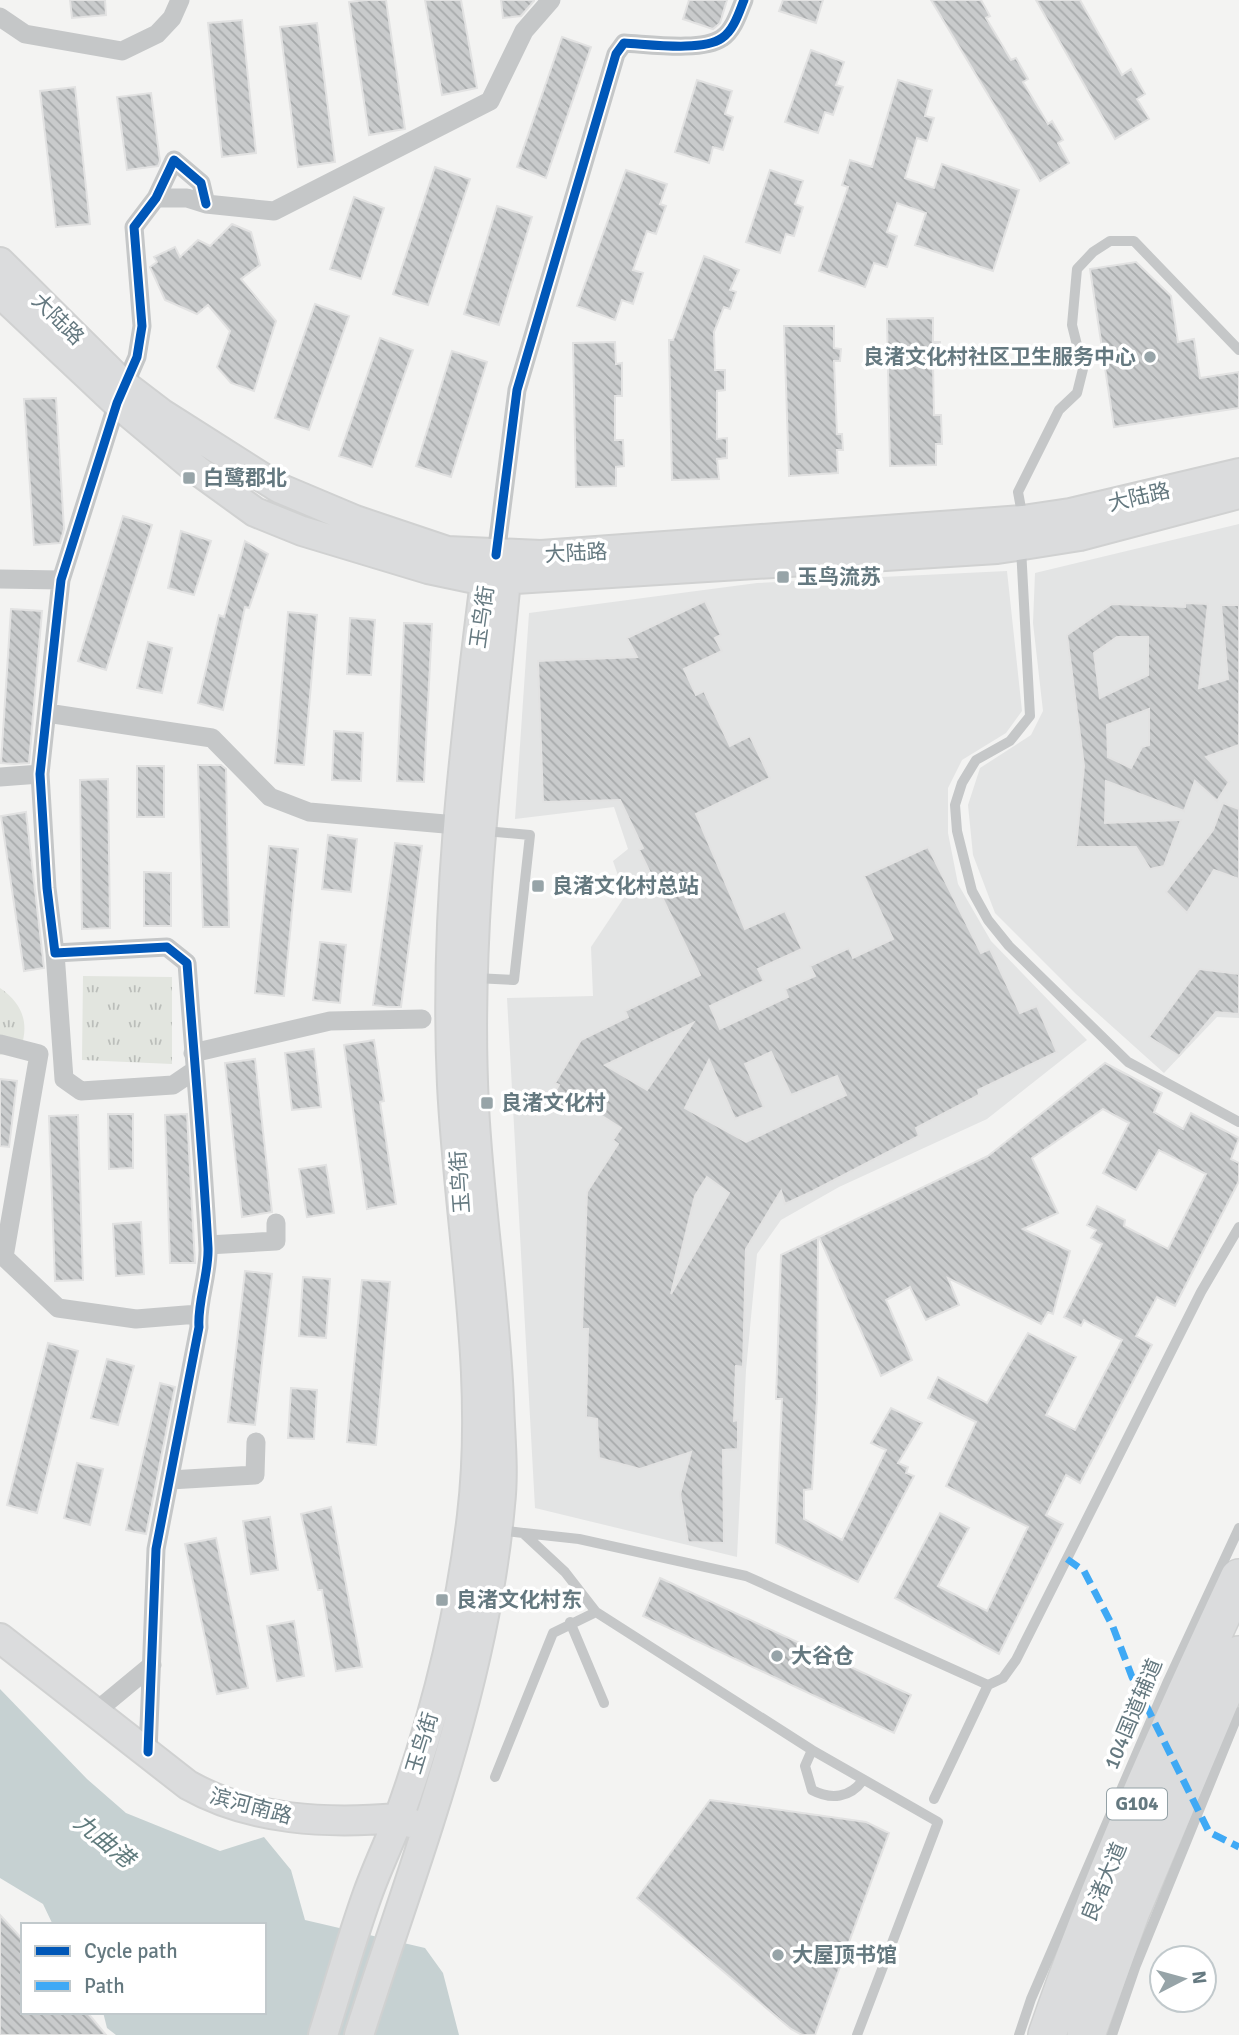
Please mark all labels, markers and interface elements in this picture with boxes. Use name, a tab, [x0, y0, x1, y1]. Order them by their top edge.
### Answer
street label: 大陆路	[27, 288, 89, 350]
place label: 良渚文化村社区卫生服务中心	[863, 344, 1136, 370]
marker: 良渚文化村社区卫生服务中心	[1142, 349, 1158, 365]
place label: 白鹭郡北	[203, 465, 287, 491]
marker: 白鹭郡北	[181, 470, 197, 486]
street label: 大陆路	[1105, 477, 1173, 517]
street label: 大陆路	[544, 538, 608, 568]
place label: 玉鸟流苏	[797, 564, 881, 590]
marker: 玉鸟流苏	[775, 569, 791, 585]
street label: 玉鸟街	[465, 584, 499, 650]
place label: 良渚文化村总站	[552, 873, 699, 899]
marker: 良渚文化村总站	[530, 878, 546, 894]
place label: 良渚文化村	[501, 1090, 606, 1116]
marker: 良渚文化村	[479, 1095, 495, 1111]
street label: 玉鸟街	[445, 1150, 475, 1214]
place label: 良渚文化村东	[456, 1587, 582, 1613]
marker: 良渚文化村东	[434, 1592, 450, 1608]
place label: 大谷仓	[791, 1643, 854, 1669]
marker: 大谷仓	[769, 1648, 785, 1664]
street label: 104国道辅道	[1098, 1655, 1168, 1773]
street label: 玉鸟街	[400, 1709, 444, 1777]
street label: 滨河南路	[207, 1783, 295, 1829]
road number: G104	[1107, 1788, 1167, 1820]
water label: 九曲港	[68, 1808, 142, 1876]
street label: 良渚大道	[1076, 1838, 1132, 1926]
legend	[21, 1923, 266, 2014]
text: Cycle path	[84, 1938, 178, 1964]
place label: 大屋顶书馆	[792, 1942, 897, 1968]
north arrow	[1148, 1944, 1218, 2014]
marker: 大屋顶书馆	[770, 1947, 786, 1963]
text: N	[1186, 1970, 1212, 1985]
text: Path	[84, 1973, 125, 1999]

